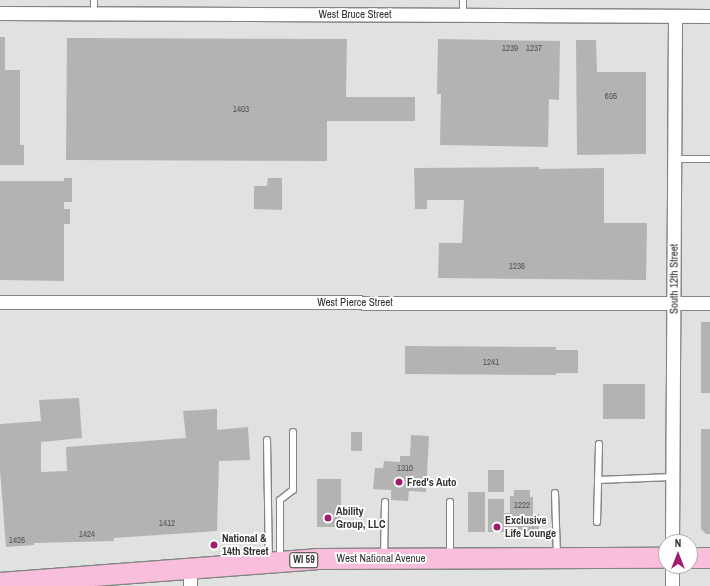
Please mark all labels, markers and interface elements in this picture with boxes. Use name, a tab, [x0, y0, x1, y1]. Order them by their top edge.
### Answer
street label: West Bruce Street	[318, 7, 392, 21]
house number: 1239	[502, 43, 518, 53]
house number: 1237	[526, 43, 542, 53]
house number: 605	[605, 91, 617, 101]
house number: 1403	[233, 104, 249, 114]
street label: South 12th Street	[667, 244, 681, 314]
house number: 1236	[509, 261, 525, 271]
street label: West Pierce Street	[317, 295, 393, 309]
house number: 1241	[483, 357, 499, 367]
house number: 1310	[397, 463, 413, 473]
place label: Fred's Auto	[407, 475, 457, 489]
marker: Fred's Auto	[394, 477, 404, 487]
house number: 1222	[514, 500, 530, 510]
place label: Ability Group, LLC	[336, 505, 386, 531]
marker: Ability Group, LLC	[323, 513, 333, 523]
place label: Exclusive Life Lounge	[505, 514, 556, 540]
house number: 1412	[159, 518, 175, 528]
marker: Exclusive Life Lounge	[492, 522, 502, 532]
house number: 1424	[79, 529, 95, 539]
place label: National & 14th Street	[222, 532, 269, 558]
north arrow	[658, 534, 698, 574]
house number: 1426	[9, 535, 25, 545]
text: N	[675, 536, 681, 550]
marker: National & 14th Street	[209, 540, 219, 550]
street label: West National Avenue	[336, 551, 426, 565]
road number: WI 59	[289, 552, 319, 568]

